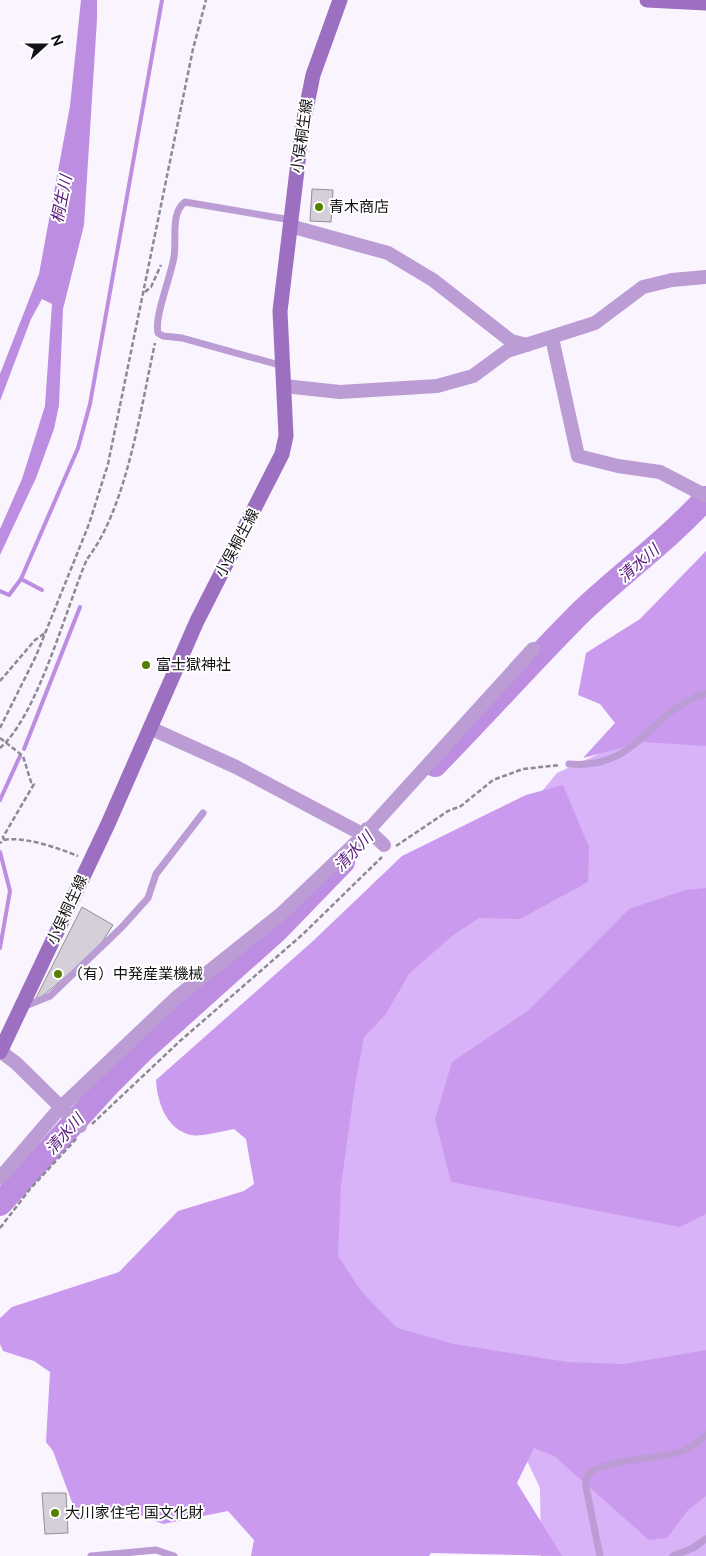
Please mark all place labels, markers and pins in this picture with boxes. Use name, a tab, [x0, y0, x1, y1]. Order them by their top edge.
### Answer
place label: 青木商店	[329, 198, 389, 215]
marker: 青木商店	[313, 201, 325, 213]
place label: 富士獄神社	[156, 656, 231, 673]
marker: 富士獄神社	[140, 659, 152, 671]
place label: （有）中発産業機械	[68, 965, 203, 982]
marker: （有）中発産業機械	[52, 968, 64, 980]
place label: 大川家住宅 国文化財	[65, 1504, 204, 1521]
marker: 大川家住宅 国文化財	[49, 1507, 61, 1519]

